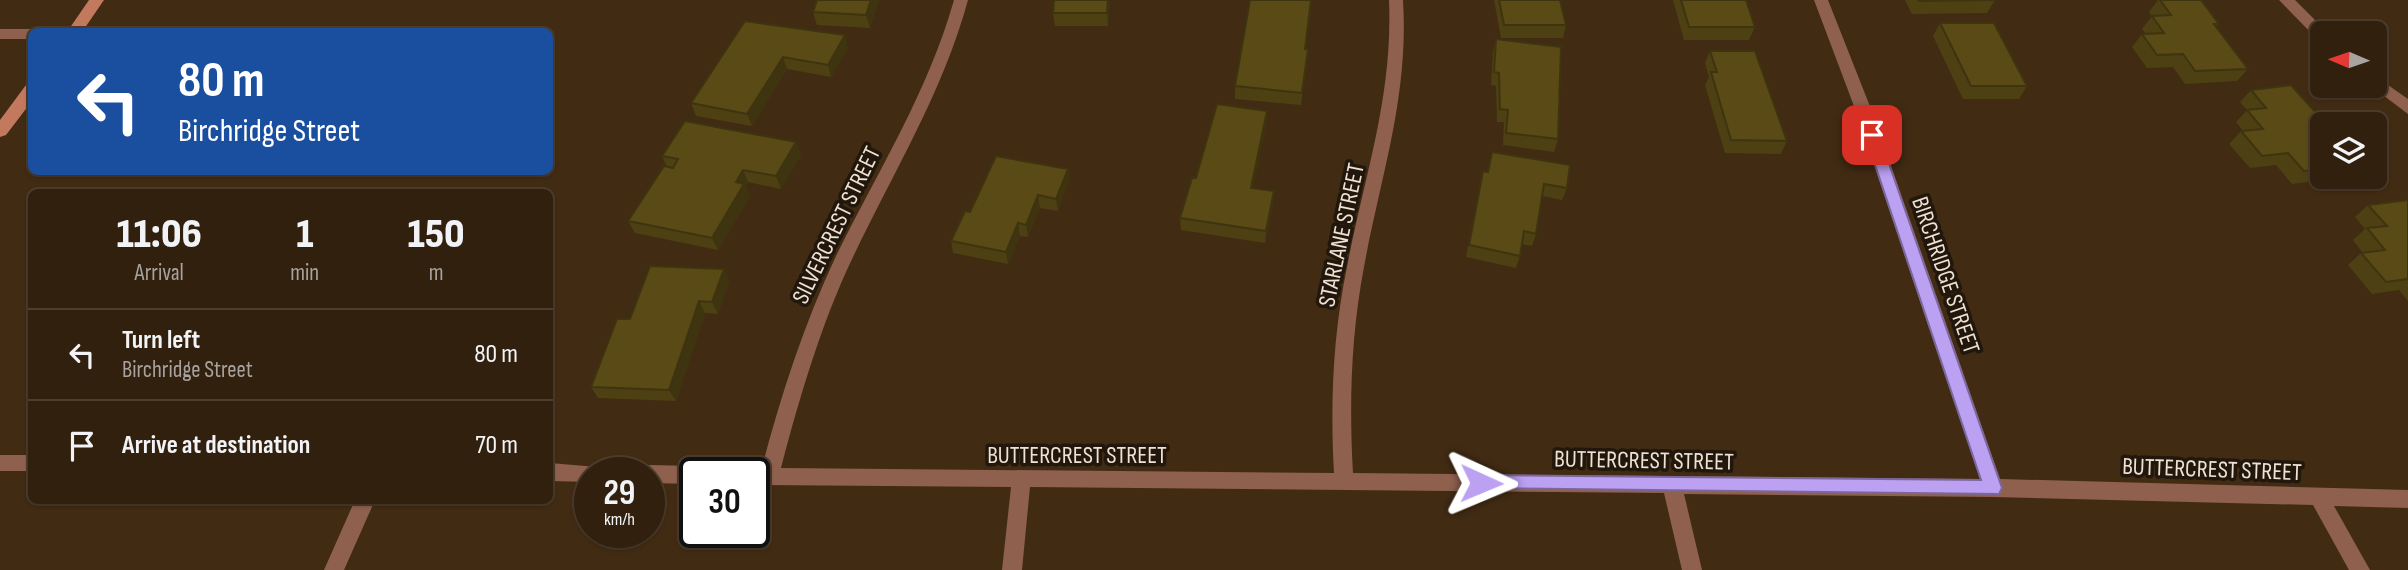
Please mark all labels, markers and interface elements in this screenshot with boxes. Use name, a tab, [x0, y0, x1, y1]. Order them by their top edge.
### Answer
north arrow	[2310, 21, 2387, 98]
map controls	[2310, 21, 2387, 189]
text: 80 m	[178, 52, 265, 111]
icon: left	[63, 56, 154, 147]
pin	[1842, 105, 1902, 165]
text: Birchridge Street	[178, 112, 360, 151]
button: layers	[2310, 112, 2387, 189]
icon: arrive	[1853, 116, 1891, 154]
street label: SILVERCREST STREET	[786, 142, 887, 308]
street label: STARLANE STREET	[1312, 160, 1371, 310]
street label: BIRCHRIDGE STREET	[1905, 193, 1986, 358]
text: 11:06	[116, 209, 202, 260]
text: 1	[296, 209, 313, 260]
text: 150	[408, 209, 465, 260]
text: Arrival	[134, 259, 184, 287]
text: min	[290, 259, 319, 287]
text: m	[429, 259, 443, 287]
text: Turn left	[122, 325, 200, 356]
icon: left	[63, 336, 101, 374]
text: 80 m	[474, 339, 518, 370]
text: Birchridge Street	[122, 356, 253, 384]
icon: arrive	[63, 427, 101, 465]
text: Arrive at destination	[122, 430, 310, 461]
text: 70 m	[475, 430, 518, 461]
street label: BUTTERCREST STREET	[987, 441, 1167, 470]
street label: BUTTERCREST STREET	[1554, 444, 1734, 477]
position arrow	[1444, 446, 1518, 520]
street label: BUTTERCREST STREET	[2122, 452, 2303, 487]
speed limit sign: 30	[679, 457, 770, 548]
text: 29	[604, 472, 635, 515]
text: km/h	[604, 509, 635, 530]

